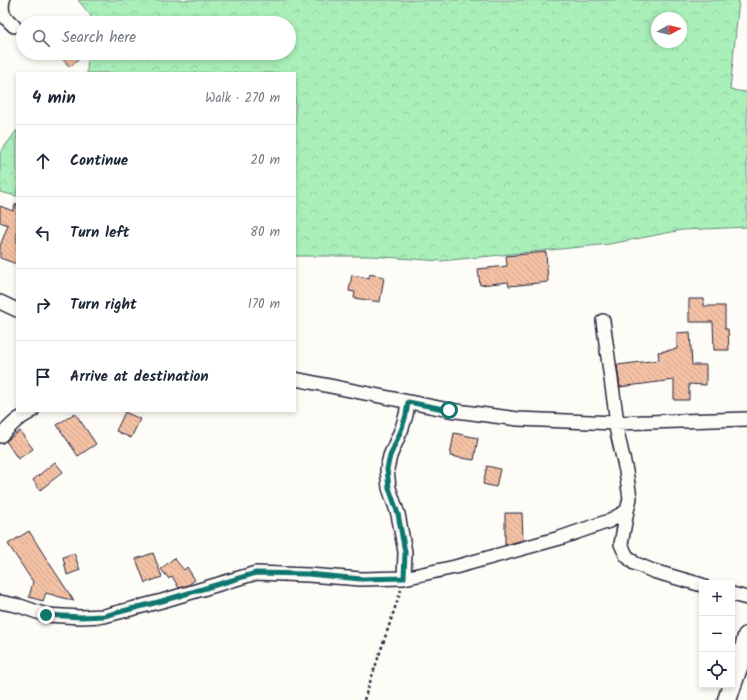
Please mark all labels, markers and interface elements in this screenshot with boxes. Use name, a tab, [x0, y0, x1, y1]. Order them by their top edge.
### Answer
north arrow	[651, 12, 687, 48]
search box	[16, 16, 296, 60]
text: Search here	[62, 26, 136, 50]
icon: search	[30, 27, 52, 49]
text: 4 min	[32, 85, 76, 112]
text: Walk · 270 m	[205, 88, 280, 109]
text: Continue	[70, 149, 128, 173]
icon: ahead	[32, 150, 54, 172]
text: 20 m	[250, 150, 280, 171]
text: Turn left	[70, 221, 130, 245]
icon: left	[32, 222, 54, 244]
text: 80 m	[250, 222, 280, 243]
text: Turn right	[70, 293, 137, 317]
icon: right	[32, 294, 54, 316]
text: 170 m	[248, 294, 280, 315]
text: Arrive at destination	[70, 365, 209, 389]
icon: arrive	[32, 366, 54, 388]
route start	[440, 401, 458, 419]
map controls	[699, 580, 735, 688]
button: +	[699, 580, 735, 616]
route end	[37, 606, 55, 624]
button: −	[699, 616, 735, 652]
button: locate	[699, 652, 735, 688]

